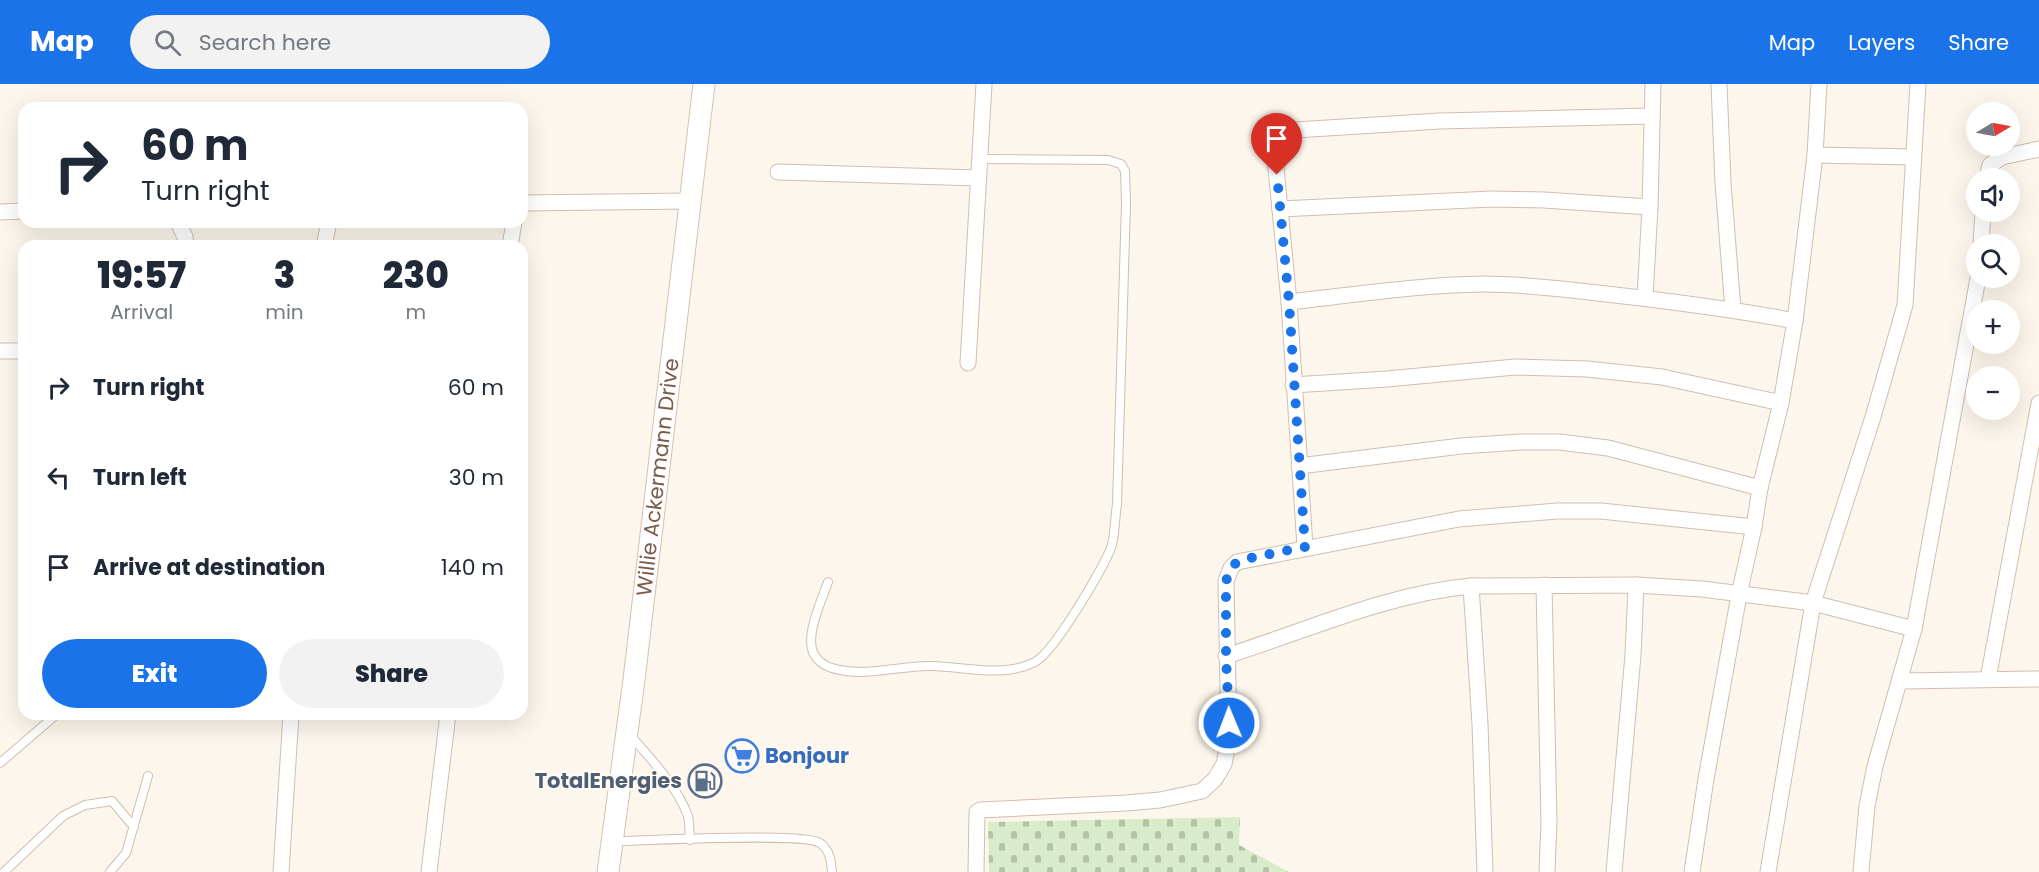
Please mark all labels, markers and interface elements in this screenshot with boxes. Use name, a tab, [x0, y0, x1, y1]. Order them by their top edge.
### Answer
search box	[130, 15, 550, 69]
text: Map	[30, 22, 94, 61]
icon: search	[151, 26, 184, 59]
text: Search here	[199, 27, 331, 58]
text: Map	[1769, 28, 1815, 57]
text: Layers	[1848, 28, 1915, 57]
text: Share	[1948, 28, 2009, 57]
north arrow	[1966, 102, 2020, 156]
map controls	[1966, 102, 2020, 420]
pin	[1251, 113, 1302, 175]
text: 60 m	[141, 116, 249, 175]
icon: arrive	[1260, 122, 1293, 155]
icon: right	[42, 126, 120, 204]
button: sound	[1966, 168, 2020, 222]
text: Turn right	[141, 172, 270, 209]
button: search	[1966, 234, 2020, 288]
text: 19:57	[97, 250, 186, 301]
text: 3	[273, 250, 295, 301]
text: 230	[383, 250, 449, 301]
text: Arrival	[110, 298, 173, 326]
text: min	[265, 298, 304, 326]
text: m	[405, 298, 426, 326]
button: +	[1966, 300, 2020, 354]
street label: Willie Ackermann Drive	[629, 356, 686, 598]
button: −	[1966, 366, 2020, 420]
icon: right	[42, 371, 75, 404]
text: Turn right	[93, 372, 204, 403]
text: 60 m	[448, 372, 504, 403]
icon: left	[42, 461, 75, 494]
text: Turn left	[93, 462, 187, 493]
text: 30 m	[449, 462, 504, 493]
icon: arrive	[42, 551, 75, 584]
text: Arrive at destination	[93, 552, 325, 583]
text: 140 m	[441, 552, 504, 583]
button: Exit	[42, 639, 267, 708]
button: Share	[279, 639, 504, 708]
position arrow	[1197, 691, 1261, 755]
supermarket icon: Bonjour	[724, 738, 760, 774]
place label: Bonjour	[765, 741, 849, 770]
fuel station icon: TotalEnergies	[687, 763, 723, 799]
place label: TotalEnergies	[535, 766, 682, 795]

